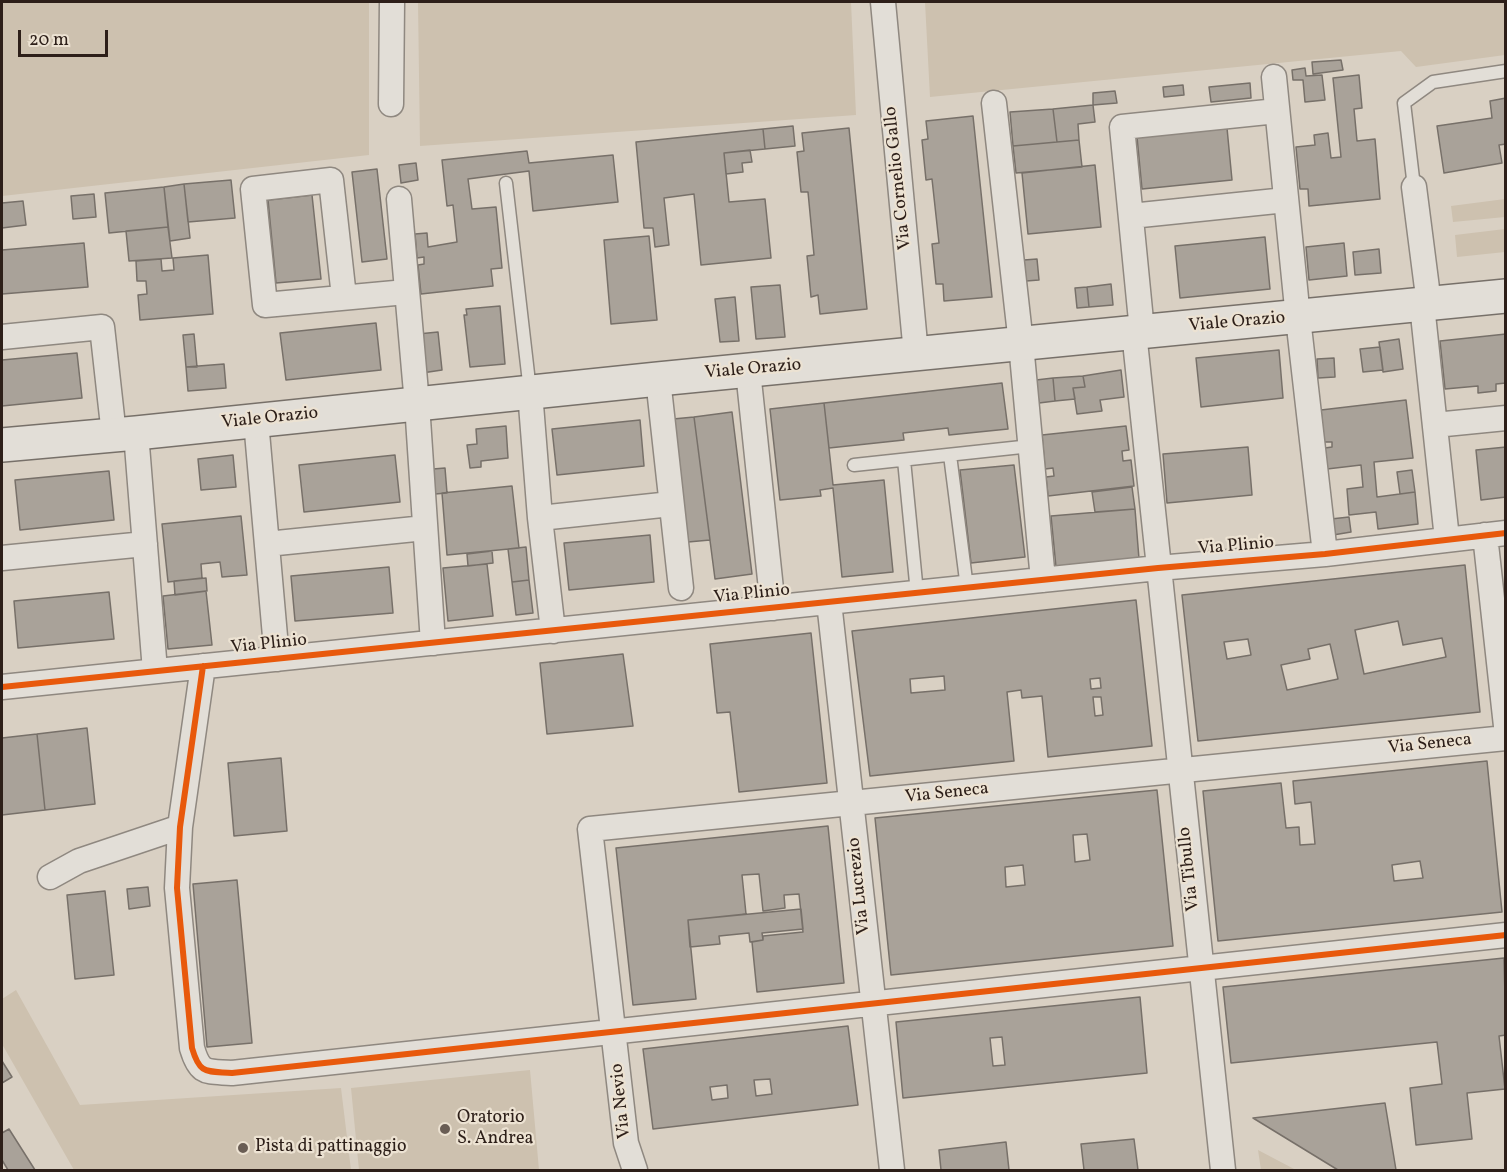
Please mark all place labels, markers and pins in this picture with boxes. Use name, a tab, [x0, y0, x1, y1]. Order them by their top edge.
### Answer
place label: Oratorio S. Andrea	[457, 1108, 533, 1150]
marker: Oratorio S. Andrea	[438, 1122, 452, 1136]
place label: Pista di pattinaggio	[255, 1137, 407, 1159]
marker: Pista di pattinaggio	[236, 1141, 250, 1155]

